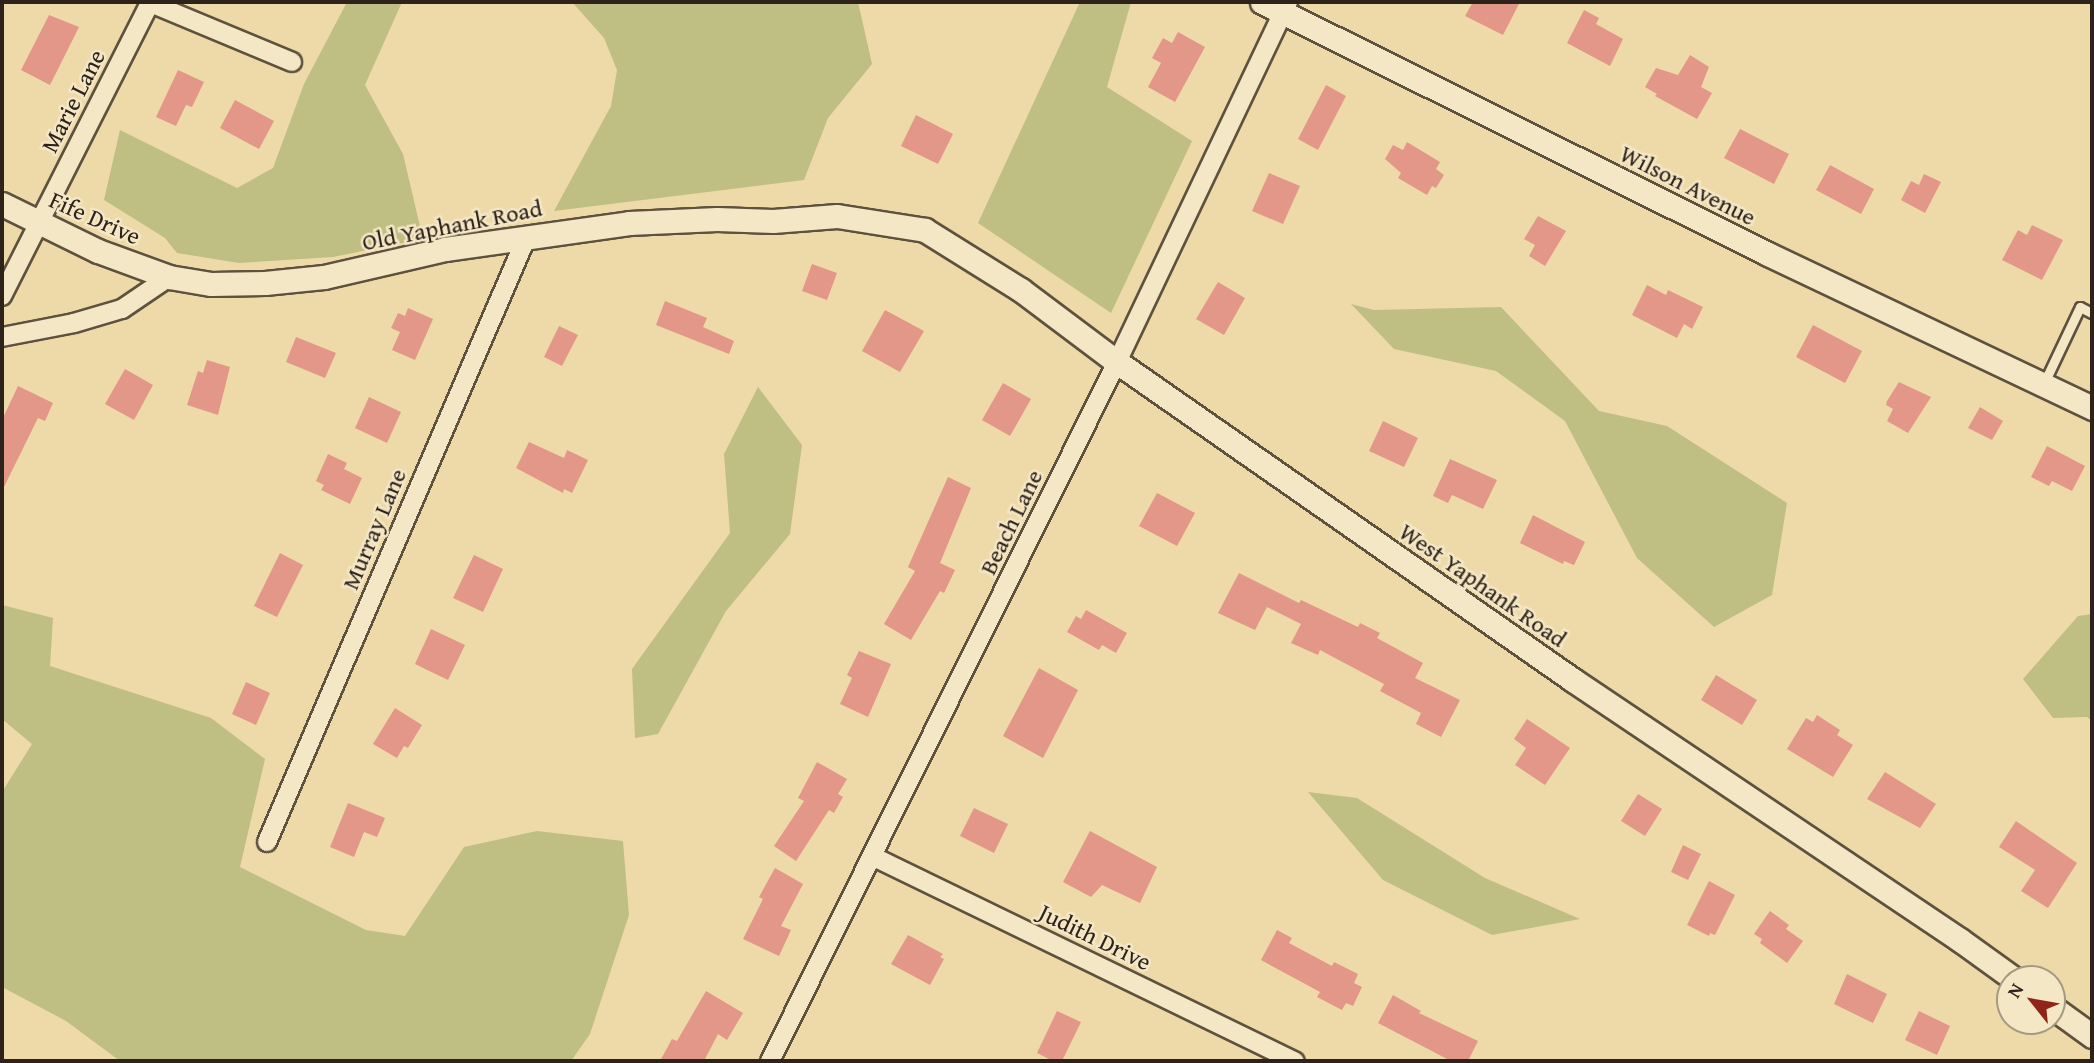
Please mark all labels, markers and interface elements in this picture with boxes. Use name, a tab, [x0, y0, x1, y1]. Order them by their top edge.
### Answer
street label: Marie Lane	[35, 45, 111, 157]
street label: Wilson Avenue	[1615, 139, 1761, 231]
street label: Fife Drive	[45, 185, 145, 251]
street label: Old Yaphank Road	[360, 193, 544, 257]
street label: Murray Lane	[336, 464, 412, 594]
street label: Beach Lane	[973, 465, 1049, 579]
street label: West Yaphank Road	[1394, 517, 1572, 653]
street label: Judith Drive	[1034, 897, 1156, 977]
north arrow	[1996, 965, 2066, 1035]
text: N	[1999, 978, 2030, 1003]

